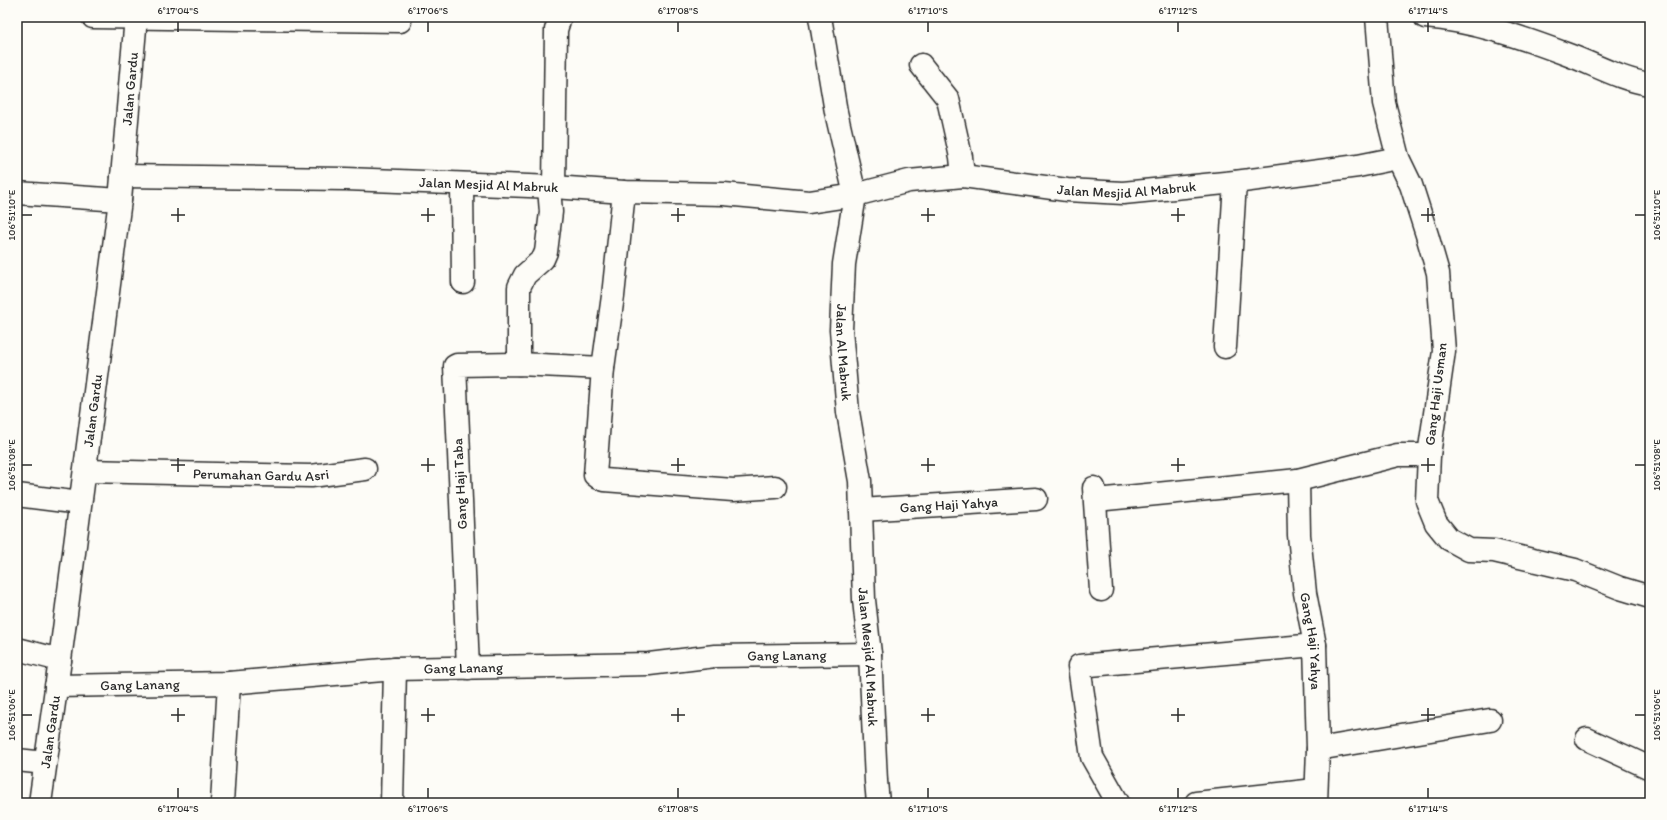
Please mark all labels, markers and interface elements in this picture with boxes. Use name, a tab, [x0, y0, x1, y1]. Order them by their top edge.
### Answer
text: 6°17'04"S	[157, 4, 199, 17]
text: 6°17'06"S	[408, 4, 449, 17]
text: 6°17'08"S	[658, 4, 699, 17]
text: 6°17'10"S	[908, 4, 948, 17]
text: 6°17'12"S	[1159, 4, 1198, 17]
text: 6°17'14"S	[1408, 4, 1448, 17]
street label: Jalan Gardu	[118, 51, 141, 126]
street label: Jalan Mesjid Al Mabruk	[419, 173, 560, 196]
street label: Jalan Mesjid Al Mabruk	[1056, 177, 1198, 202]
text: 106°51'10"E	[5, 189, 18, 240]
text: 106°51'10"E	[1650, 189, 1663, 240]
street label: Jalan Al Mabruk	[832, 304, 856, 402]
street label: Gang Haji Usman	[1421, 341, 1451, 447]
street label: Jalan Gardu	[79, 373, 106, 448]
street label: Gang Haji Taba	[449, 438, 471, 530]
text: 106°51'08"E	[5, 439, 18, 491]
text: 106°51'08"E	[1650, 439, 1663, 491]
street label: Perumahan Gardu Asri	[193, 465, 330, 485]
street label: Gang Haji Yahya	[899, 493, 998, 516]
street label: Jalan Mesjid Al Mabruk	[855, 587, 882, 728]
street label: Gang Haji Yahya	[1297, 591, 1325, 690]
street label: Gang Lanang	[747, 646, 828, 664]
street label: Gang Lanang	[424, 658, 504, 677]
street label: Gang Lanang	[100, 675, 181, 694]
text: 106°51'06"E	[5, 689, 18, 741]
text: 106°51'06"E	[1650, 689, 1663, 741]
street label: Jalan Gardu	[36, 694, 64, 769]
text: 6°17'04"S	[157, 802, 199, 815]
text: 6°17'06"S	[408, 802, 449, 815]
text: 6°17'08"S	[658, 802, 699, 815]
text: 6°17'10"S	[908, 802, 948, 815]
text: 6°17'12"S	[1159, 802, 1198, 815]
text: 6°17'14"S	[1408, 802, 1448, 815]

